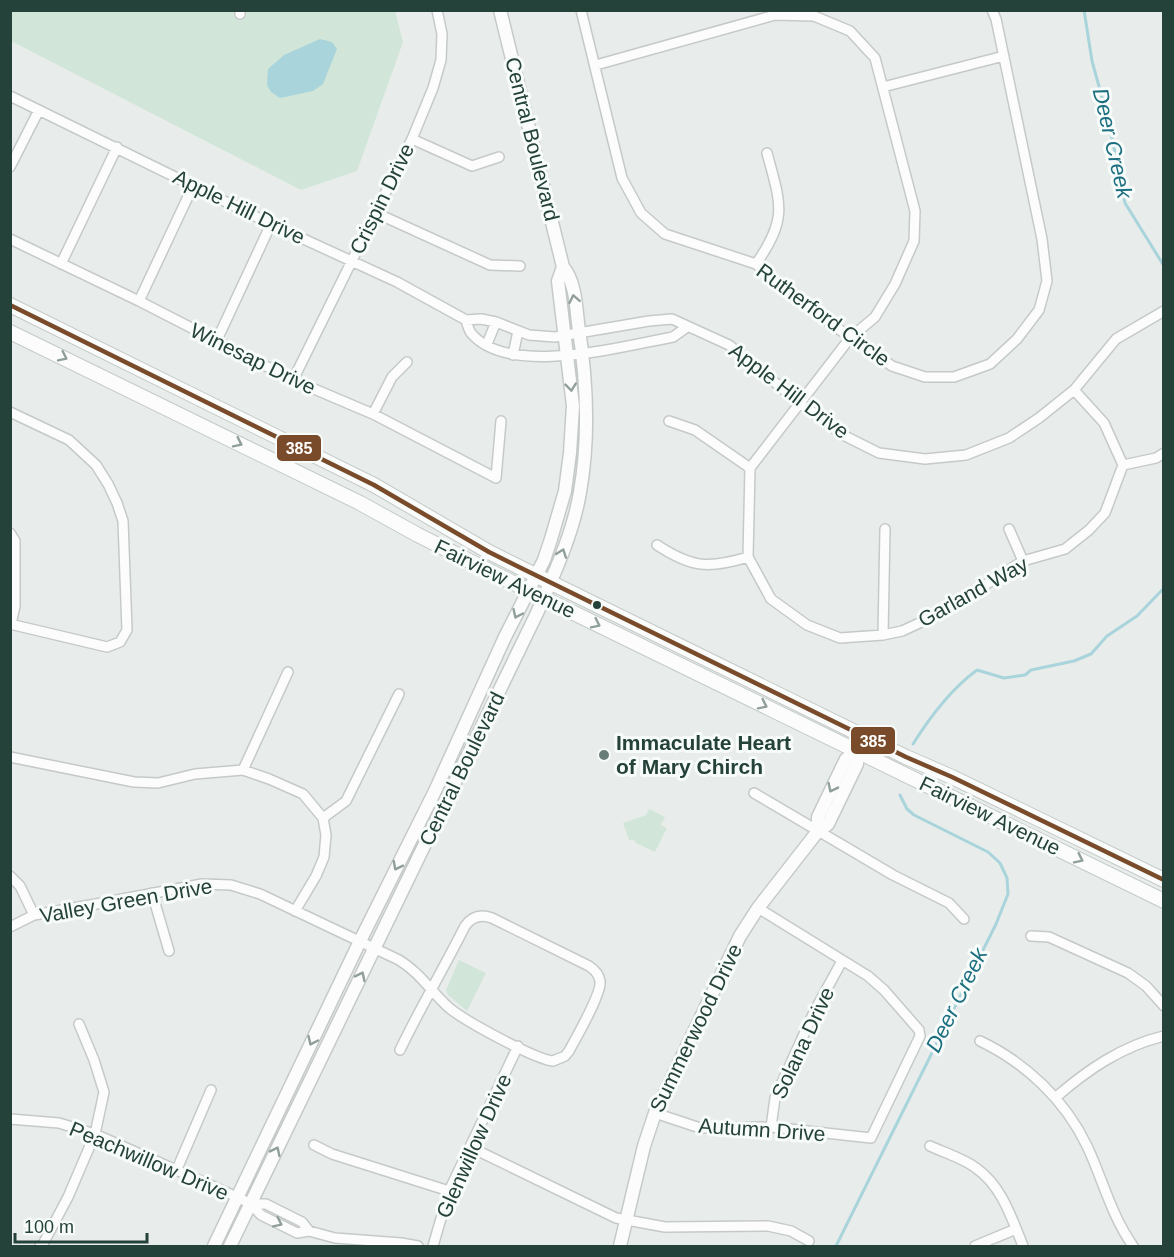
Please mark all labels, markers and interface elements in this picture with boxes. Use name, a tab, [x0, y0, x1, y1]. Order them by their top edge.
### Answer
street label: Central Boulevard	[501, 55, 564, 223]
water label: Deer Creek	[1088, 85, 1138, 202]
street label: Crispin Drive	[345, 140, 418, 258]
street label: Apple Hill Drive	[170, 165, 309, 248]
street label: Rutherford Circle	[752, 259, 894, 371]
one-way arrow	[568, 295, 581, 305]
street label: Winesap Drive	[187, 318, 320, 399]
street label: Apple Hill Drive	[725, 338, 854, 443]
one-way arrow	[57, 350, 68, 362]
one-way arrow	[564, 383, 577, 392]
line badge: 385	[276, 434, 322, 462]
one-way arrow	[232, 436, 243, 448]
text: 385	[286, 440, 312, 457]
street label: Fairview Avenue	[431, 535, 579, 623]
one-way arrow	[555, 548, 568, 559]
street label: Garland Way	[914, 552, 1032, 631]
unlabelled marker	[591, 599, 603, 611]
one-way arrow	[512, 607, 524, 618]
one-way arrow	[589, 616, 600, 628]
street label: Central Boulevard	[414, 688, 509, 849]
one-way arrow	[756, 698, 767, 710]
line badge: 385	[850, 726, 896, 755]
place label: Immaculate Heart of Mary Chirch	[616, 731, 791, 778]
text: 385	[860, 733, 886, 750]
marker: Immaculate Heart of Mary Chirch	[597, 748, 611, 762]
street label: Fairview Avenue	[916, 772, 1064, 860]
one-way arrow	[827, 782, 839, 793]
one-way arrow	[1073, 852, 1084, 863]
one-way arrow	[393, 859, 404, 870]
street label: Valley Green Drive	[38, 874, 214, 927]
street label: Summerwood Drive	[645, 940, 746, 1116]
water label: Deer Creek	[921, 943, 993, 1056]
one-way arrow	[353, 971, 365, 982]
street label: Solana Drive	[767, 983, 838, 1102]
one-way arrow	[307, 1035, 319, 1046]
street label: Glenwillow Drive	[431, 1070, 516, 1221]
street label: Autumn Drive	[698, 1114, 826, 1145]
street label: Peachwillow Drive	[66, 1117, 232, 1204]
one-way arrow	[269, 1147, 281, 1158]
scale bar	[15, 1206, 147, 1244]
one-way arrow	[271, 1216, 282, 1228]
text: 100 m	[24, 1217, 74, 1237]

